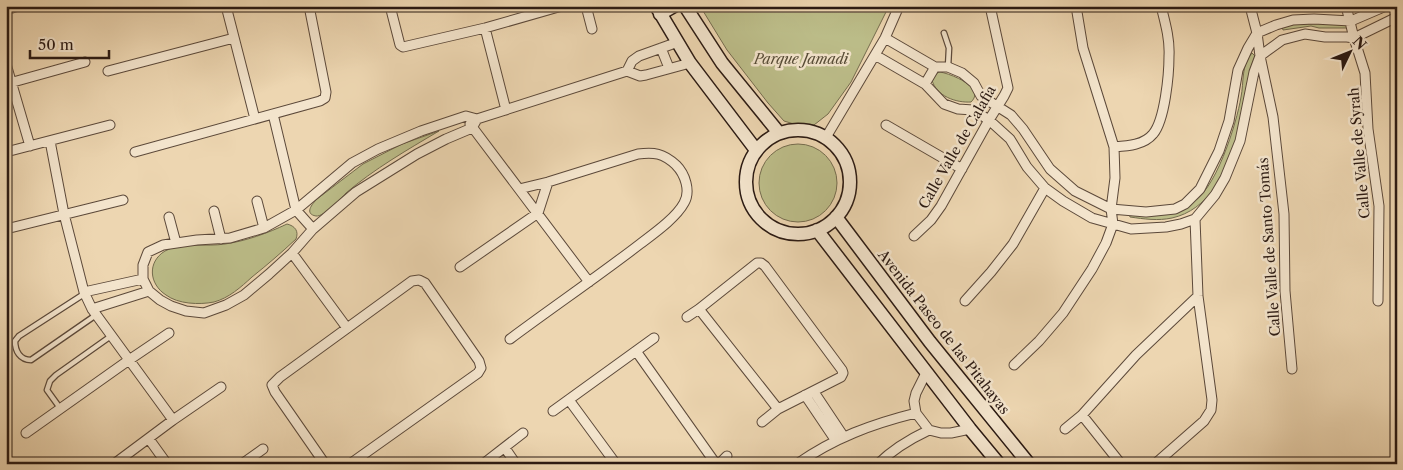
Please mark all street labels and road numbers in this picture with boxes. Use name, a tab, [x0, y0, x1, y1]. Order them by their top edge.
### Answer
street label: Calle Valle de Calafia	[914, 81, 1000, 212]
street label: Calle Valle de Syrah	[1344, 86, 1374, 219]
street label: Calle Valle de Santo Tomás	[1254, 157, 1284, 337]
street label: Avenida Paseo de las Pitahayas	[874, 245, 1014, 418]

